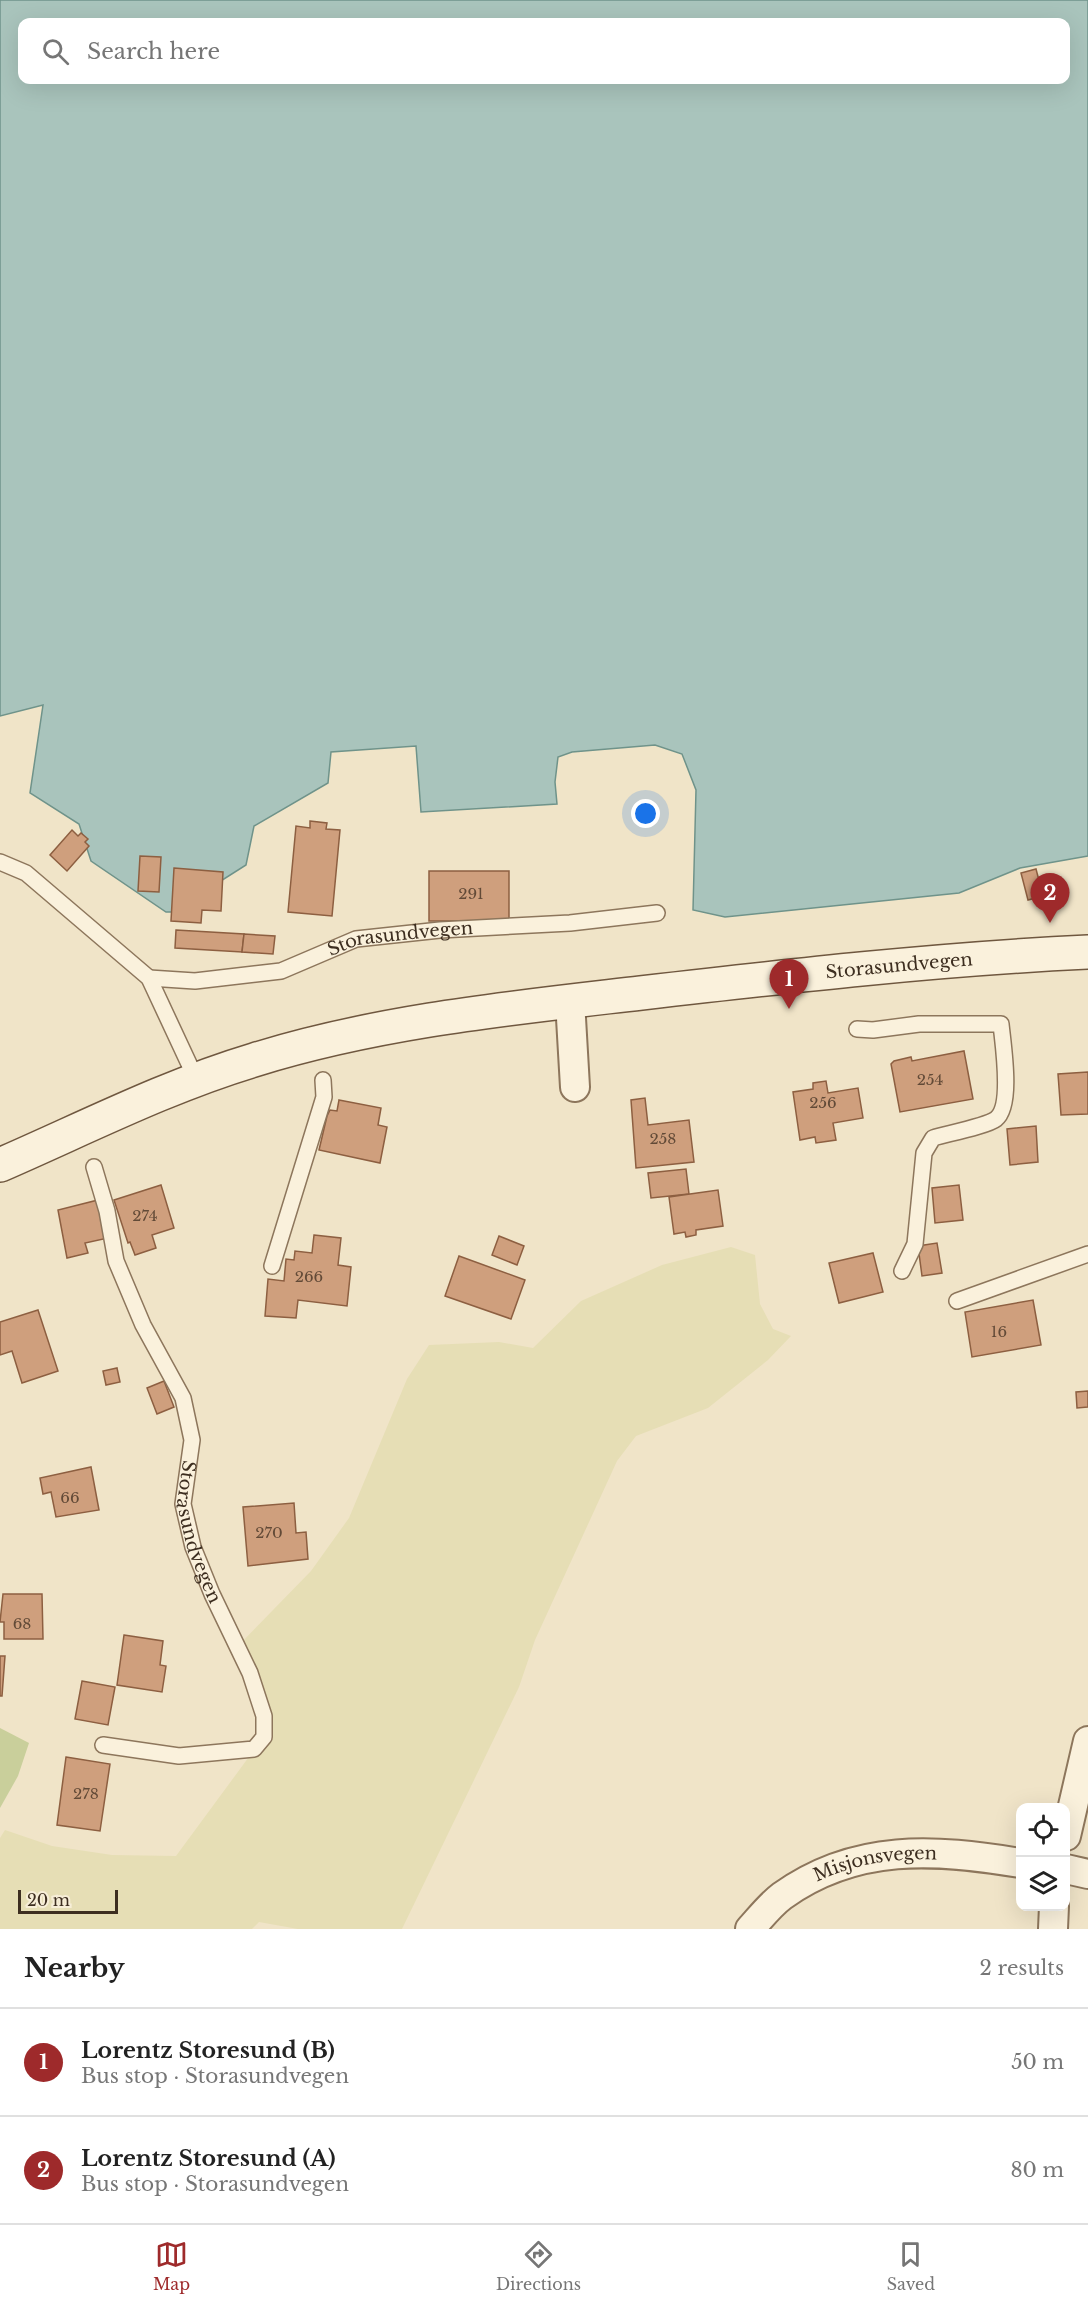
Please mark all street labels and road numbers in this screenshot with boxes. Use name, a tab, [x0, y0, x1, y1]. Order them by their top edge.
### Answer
street label: Storasundvegen	[324, 917, 474, 961]
street label: Storasundvegen	[824, 948, 974, 984]
street label: Storasundvegen	[171, 1459, 226, 1607]
street label: Misjonsvegen	[810, 1842, 937, 1886]

